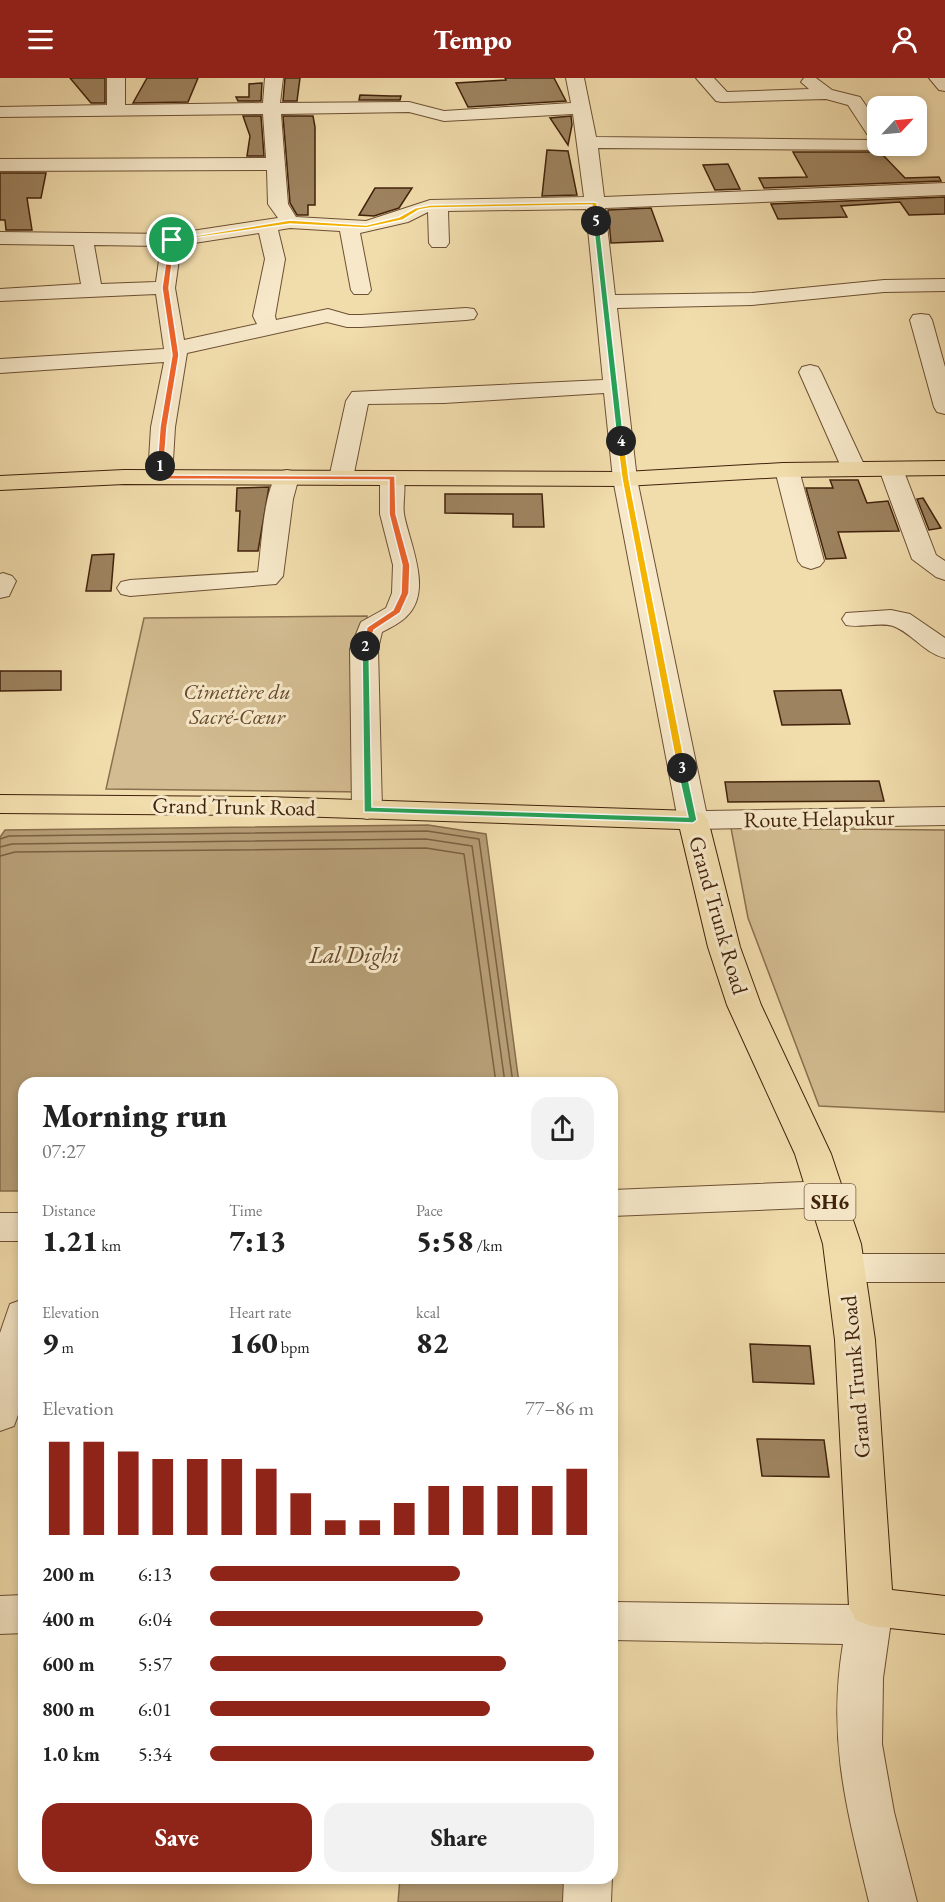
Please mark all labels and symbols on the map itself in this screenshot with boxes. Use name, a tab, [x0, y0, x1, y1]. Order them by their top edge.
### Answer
north arrow	[867, 96, 927, 156]
pin: 5	[581, 206, 611, 236]
pin	[146, 214, 197, 265]
pin: 4	[606, 426, 636, 456]
pin: 1	[145, 451, 175, 481]
pin: 2	[350, 631, 380, 661]
park label: Cimetière du Sacré-Cœur	[183, 677, 291, 731]
pin: 3	[667, 753, 697, 783]
street label: Grand Trunk Road	[152, 791, 317, 822]
street label: Route Helapukur	[743, 803, 895, 834]
street label: Grand Trunk Road	[682, 833, 755, 998]
water label: Lal Dighi	[308, 939, 400, 970]
road number: SH6	[804, 1184, 856, 1220]
street label: Grand Trunk Road	[834, 1294, 877, 1460]

